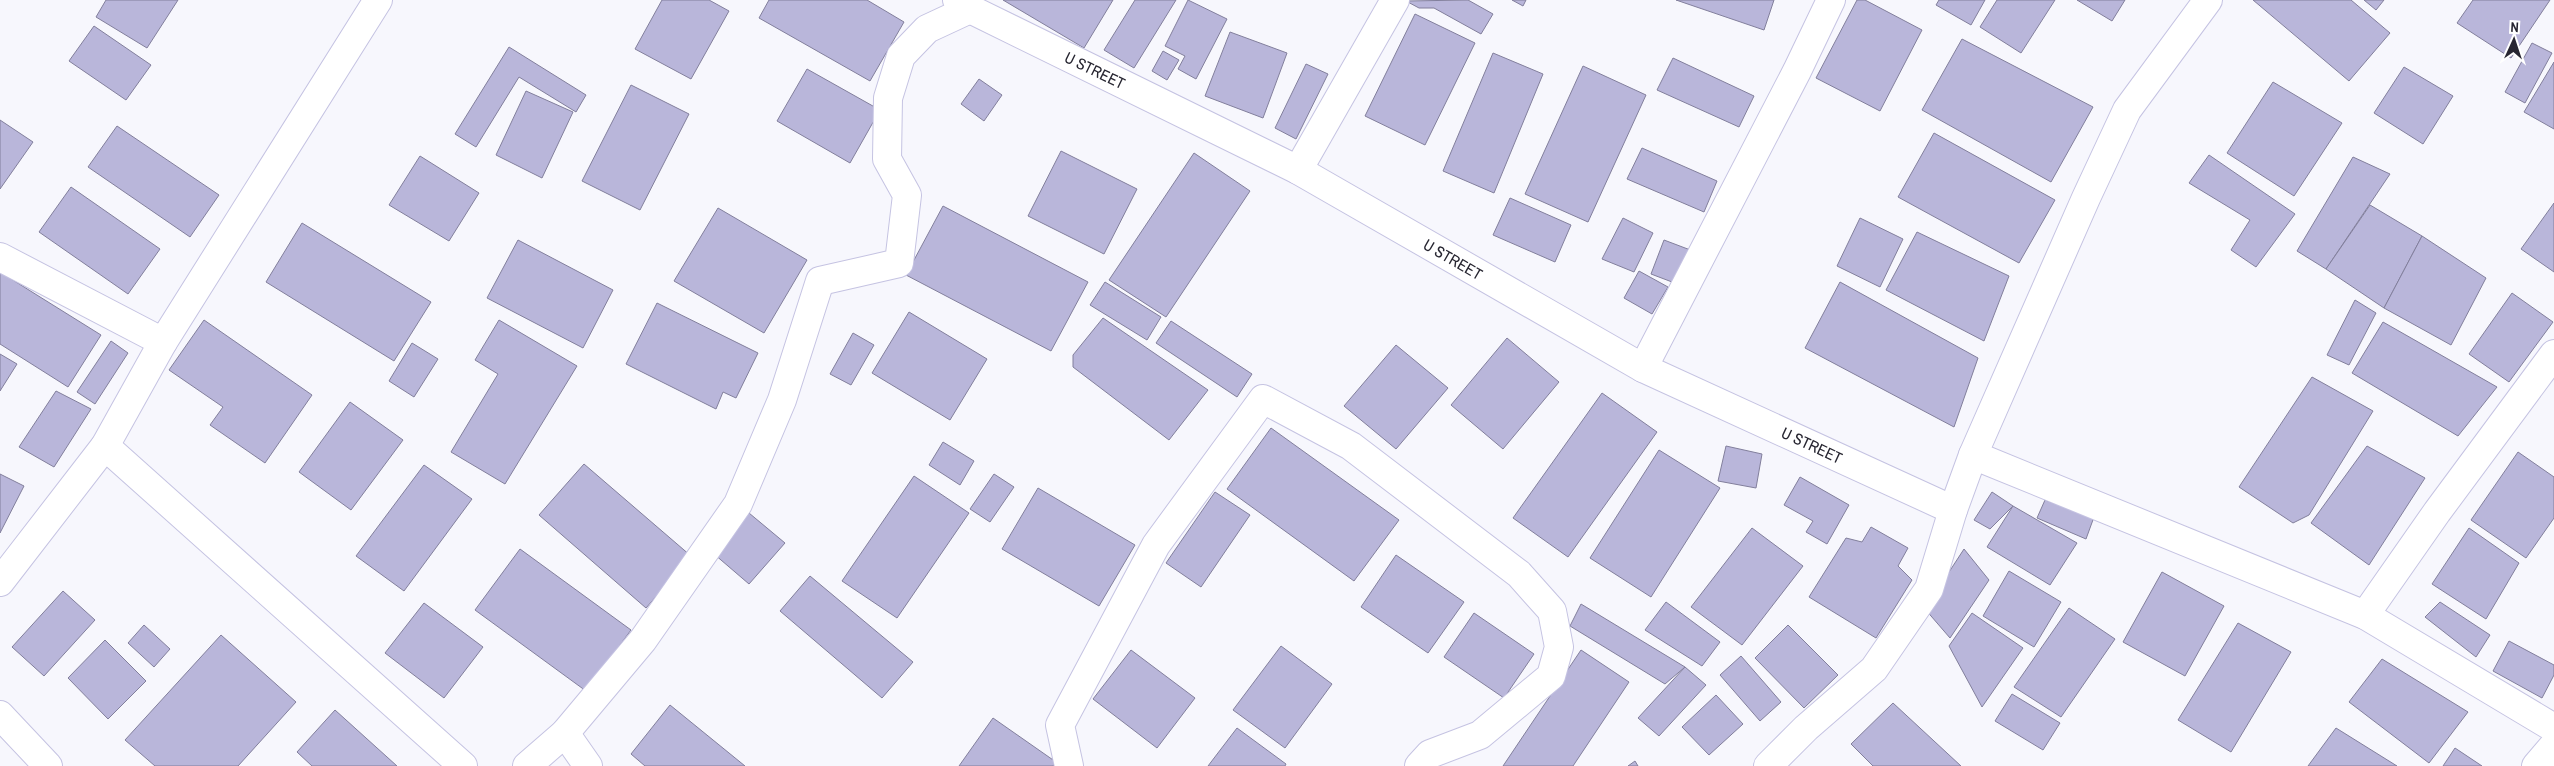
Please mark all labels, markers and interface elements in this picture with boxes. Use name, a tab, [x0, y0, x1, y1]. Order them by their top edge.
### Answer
north arrow	[2489, 15, 2539, 65]
text: N	[2510, 18, 2519, 36]
street label: U STREET	[1061, 46, 1129, 94]
street label: U STREET	[1419, 233, 1487, 285]
street label: U STREET	[1778, 421, 1846, 469]

